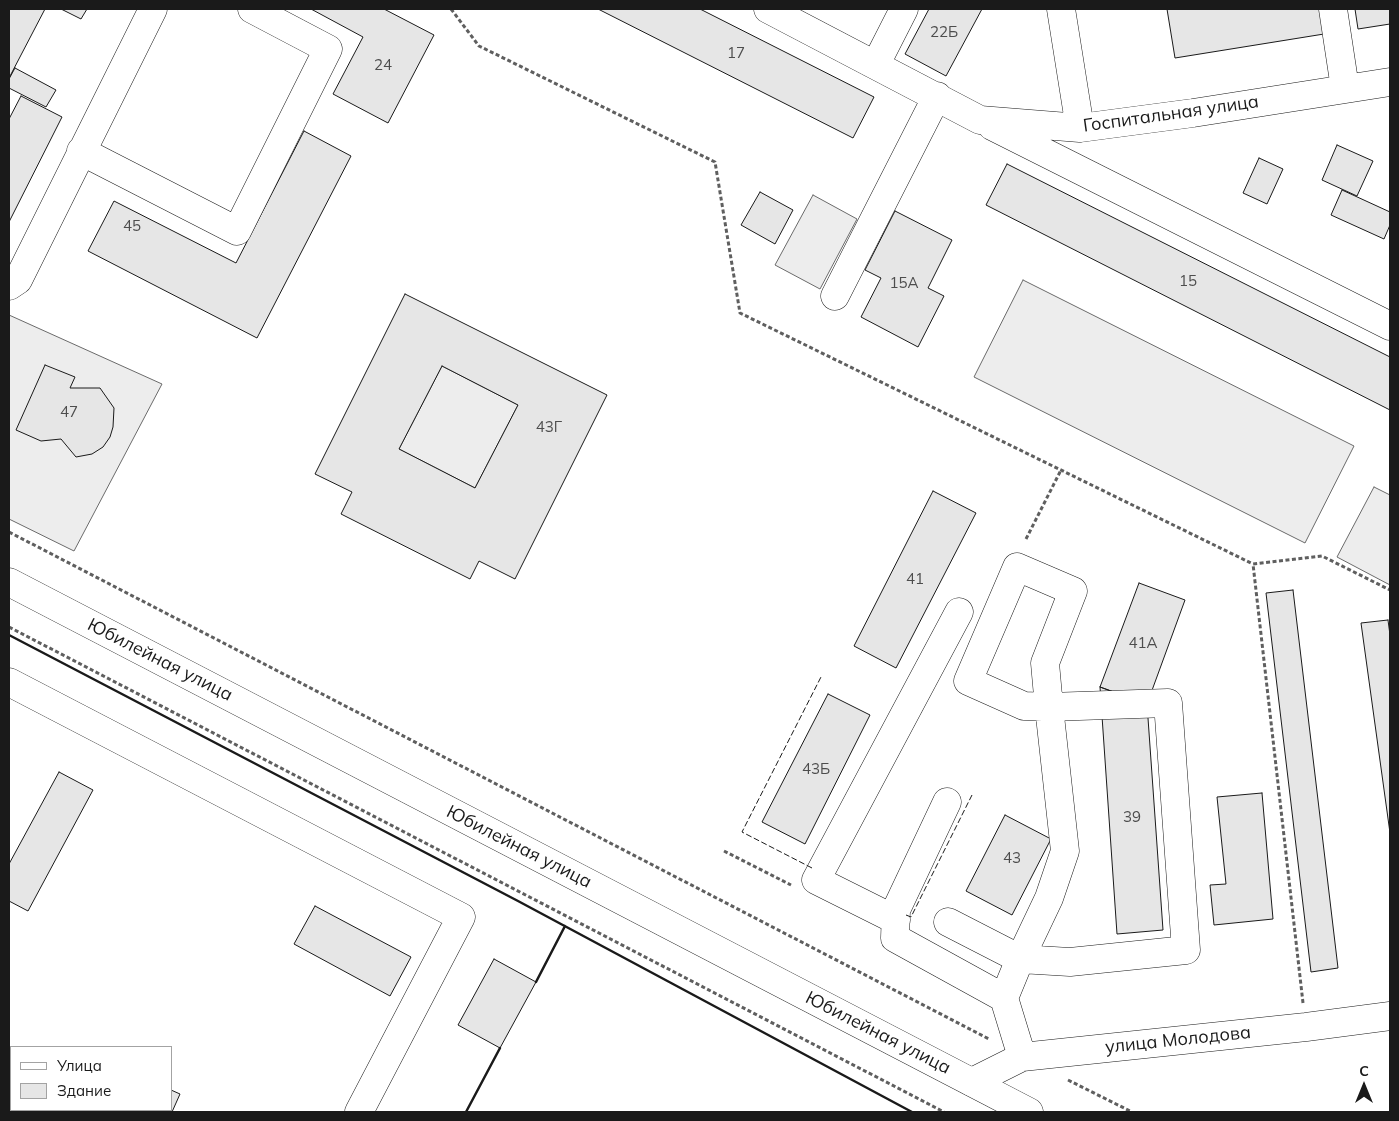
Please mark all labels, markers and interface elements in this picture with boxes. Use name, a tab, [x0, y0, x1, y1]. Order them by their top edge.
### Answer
house number: 22Б	[930, 23, 958, 41]
house number: 17	[727, 44, 745, 62]
house number: 24	[374, 56, 392, 74]
street label: Госпитальная улица	[1082, 91, 1260, 137]
house number: 45	[123, 217, 141, 235]
house number: 15	[1179, 272, 1197, 290]
house number: 15А	[889, 274, 919, 292]
house number: 47	[60, 403, 78, 421]
house number: 43Г	[536, 418, 562, 436]
house number: 41	[906, 570, 924, 588]
street label: Юбилейная улица	[84, 614, 236, 706]
house number: 41А	[1128, 634, 1158, 652]
house number: 43Б	[802, 760, 830, 778]
street label: Юбилейная улица	[443, 801, 595, 893]
house number: 39	[1123, 808, 1141, 826]
house number: 43	[1003, 849, 1021, 867]
street label: Юбилейная улица	[802, 987, 954, 1079]
street label: улица Молодова	[1104, 1022, 1252, 1058]
legend	[10, 1046, 172, 1111]
text: Улица	[57, 1056, 102, 1075]
north arrow	[1339, 1061, 1389, 1111]
text: С	[1359, 1062, 1369, 1080]
text: Здание	[57, 1081, 111, 1100]

